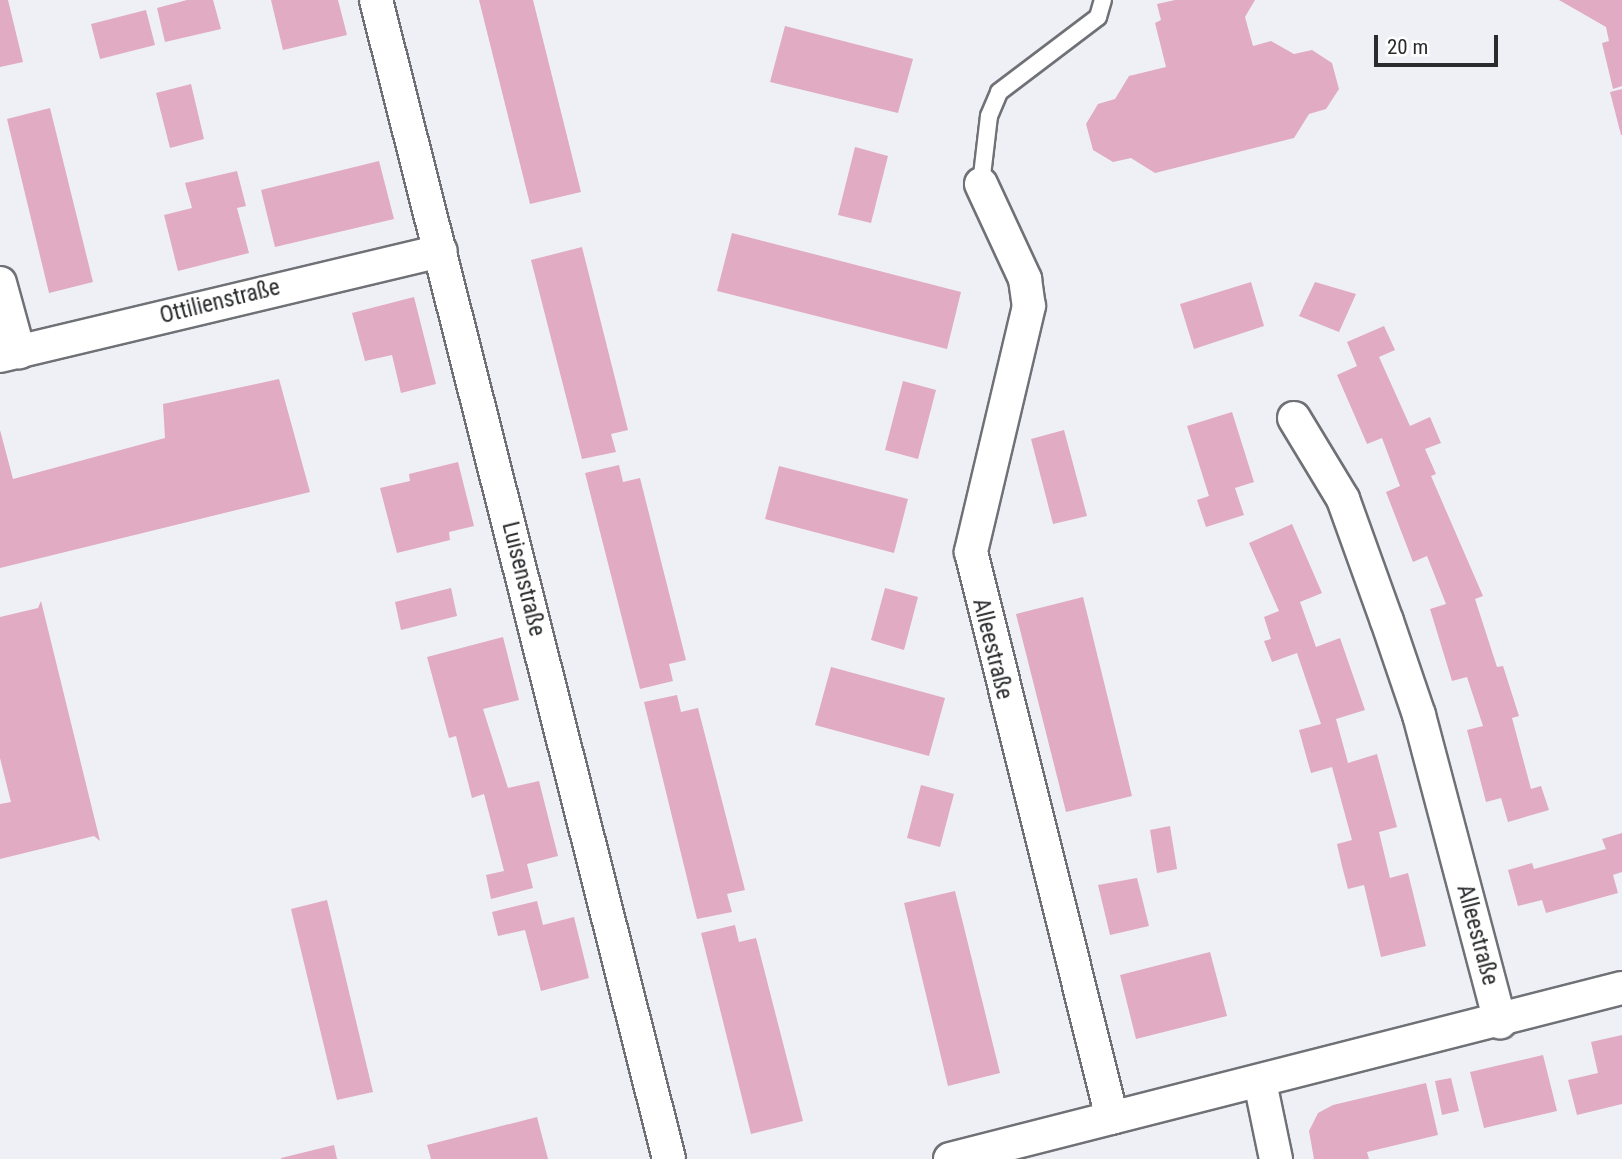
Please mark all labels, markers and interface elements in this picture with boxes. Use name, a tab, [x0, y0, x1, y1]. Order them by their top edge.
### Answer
scale bar	[1377, 21, 1501, 65]
text: 20 m	[1387, 35, 1428, 59]
street label: Ottilienstraße	[157, 274, 283, 330]
street label: Luisenstraße	[495, 519, 551, 639]
street label: Alleestraße	[966, 596, 1018, 702]
street label: Alleestraße	[1450, 882, 1504, 988]

